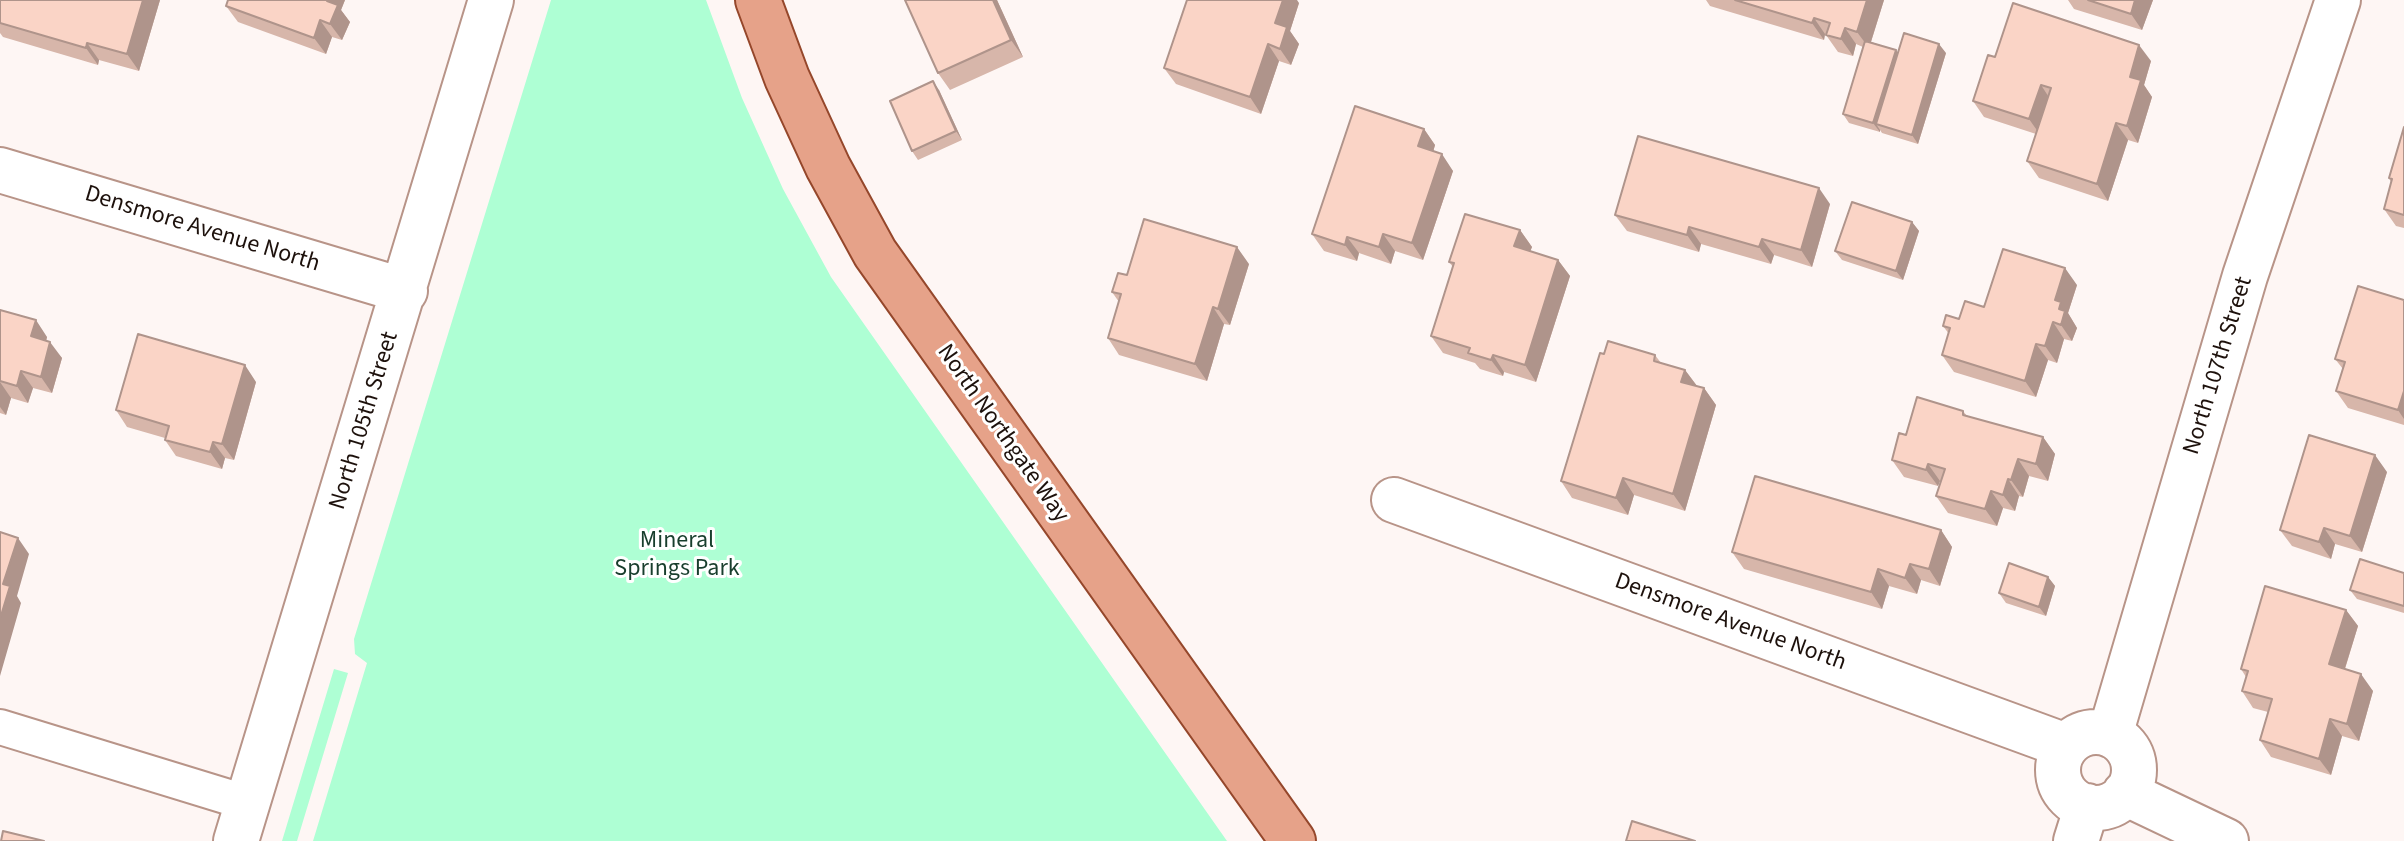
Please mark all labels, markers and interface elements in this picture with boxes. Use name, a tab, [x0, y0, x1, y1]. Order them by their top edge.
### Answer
street label: Densmore Avenue North	[81, 181, 323, 279]
street label: North 107th Street	[2178, 273, 2260, 459]
street label: North 105th Street	[324, 328, 406, 514]
street label: North Northgate Way	[930, 339, 1074, 529]
park label: Mineral Springs Park	[614, 528, 740, 584]
street label: Densmore Avenue North	[1610, 568, 1850, 678]

